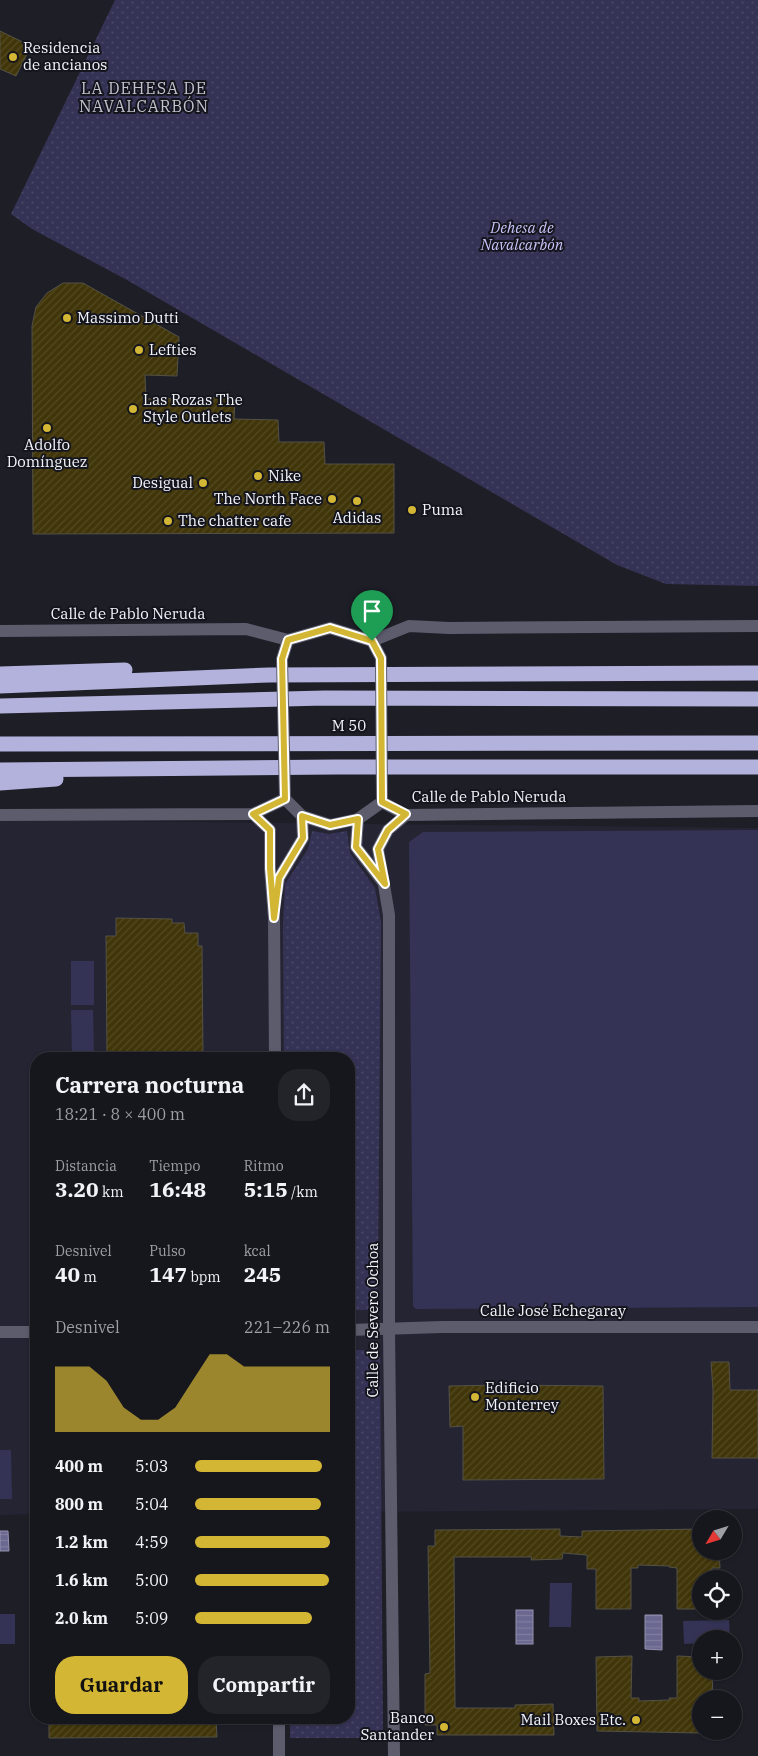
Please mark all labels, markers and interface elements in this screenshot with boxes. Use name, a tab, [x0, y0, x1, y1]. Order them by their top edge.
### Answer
place label: Residencia de ancianos	[23, 38, 107, 74]
marker: Residencia de ancianos	[7, 51, 19, 63]
district label: LA DEHESA DE NAVALCARBÓN	[79, 78, 209, 116]
park label: Dehesa de Navalcarbón	[480, 218, 564, 254]
place label: Massimo Dutti	[77, 308, 179, 327]
marker: Massimo Dutti	[61, 312, 73, 324]
place label: Lefties	[149, 340, 196, 359]
marker: Lefties	[133, 344, 145, 356]
place label: Las Rozas The Style Outlets	[143, 390, 243, 426]
marker: Las Rozas The Style Outlets	[127, 403, 139, 415]
marker: Adolfo Domínguez	[41, 422, 53, 434]
place label: Adolfo Domínguez	[7, 435, 87, 471]
place label: Nike	[268, 466, 301, 485]
marker: Nike	[252, 470, 264, 482]
place label: Desigual	[132, 473, 193, 492]
marker: Desigual	[197, 477, 209, 489]
place label: The North Face	[214, 489, 322, 508]
marker: The North Face	[326, 493, 338, 505]
marker: Adidas	[351, 495, 363, 507]
place label: Puma	[422, 500, 463, 519]
marker: Puma	[406, 504, 418, 516]
place label: Adidas	[333, 508, 381, 527]
place label: The chatter cafe	[178, 511, 291, 530]
marker: The chatter cafe	[162, 515, 174, 527]
pin	[351, 590, 393, 641]
icon: arrive	[358, 597, 386, 625]
street label: Calle de Pablo Neruda	[51, 604, 205, 623]
street label: M 50	[332, 716, 366, 735]
street label: Calle de Pablo Neruda	[412, 787, 566, 806]
button: share	[278, 1069, 330, 1121]
text: Carrera nocturna	[55, 1070, 244, 1099]
text: 18:21 · 8 × 400 m	[55, 1104, 185, 1124]
text: Distancia	[55, 1157, 117, 1175]
text: Tiempo	[149, 1157, 200, 1175]
text: Ritmo	[244, 1157, 284, 1175]
text: 3.20	[55, 1175, 99, 1203]
text: 16:48	[149, 1175, 206, 1203]
text: 5:15	[244, 1175, 288, 1203]
text: km	[99, 1183, 124, 1201]
text: /km	[288, 1183, 318, 1201]
text: Desnivel	[55, 1242, 112, 1260]
text: Pulso	[149, 1242, 186, 1260]
text: kcal	[244, 1242, 271, 1260]
street label: Calle de Severo Ochoa	[363, 1243, 382, 1397]
text: 40	[55, 1260, 80, 1288]
text: 147	[149, 1260, 187, 1288]
text: 245	[244, 1260, 281, 1288]
text: m	[80, 1268, 97, 1286]
text: bpm	[187, 1268, 221, 1286]
street label: Calle José Echegaray	[480, 1301, 626, 1320]
text: Desnivel	[55, 1317, 120, 1337]
text: 221–226 m	[244, 1317, 330, 1337]
place label: Edificio Monterrey	[485, 1378, 559, 1414]
marker: Edificio Monterrey	[469, 1391, 481, 1403]
text: 400 m	[55, 1456, 103, 1476]
text: 5:03	[135, 1456, 168, 1476]
text: 800 m	[55, 1494, 103, 1514]
text: 5:04	[135, 1494, 168, 1514]
north arrow	[692, 1510, 742, 1560]
map controls	[692, 1510, 742, 1740]
text: 1.2 km	[55, 1532, 108, 1552]
text: 4:59	[135, 1532, 168, 1552]
text: 1.6 km	[55, 1570, 108, 1590]
text: 5:00	[135, 1570, 168, 1590]
button: locate	[692, 1570, 742, 1620]
text: 2.0 km	[55, 1608, 108, 1628]
text: 5:09	[135, 1608, 168, 1628]
button: +	[692, 1630, 742, 1680]
button: Guardar	[55, 1656, 188, 1714]
button: Compartir	[198, 1656, 330, 1714]
button: −	[692, 1690, 742, 1740]
place label: Banco Santander	[361, 1708, 434, 1744]
place label: Mail Boxes Etc.	[520, 1710, 626, 1729]
marker: Mail Boxes Etc.	[630, 1714, 642, 1726]
marker: Banco Santander	[438, 1721, 450, 1733]

